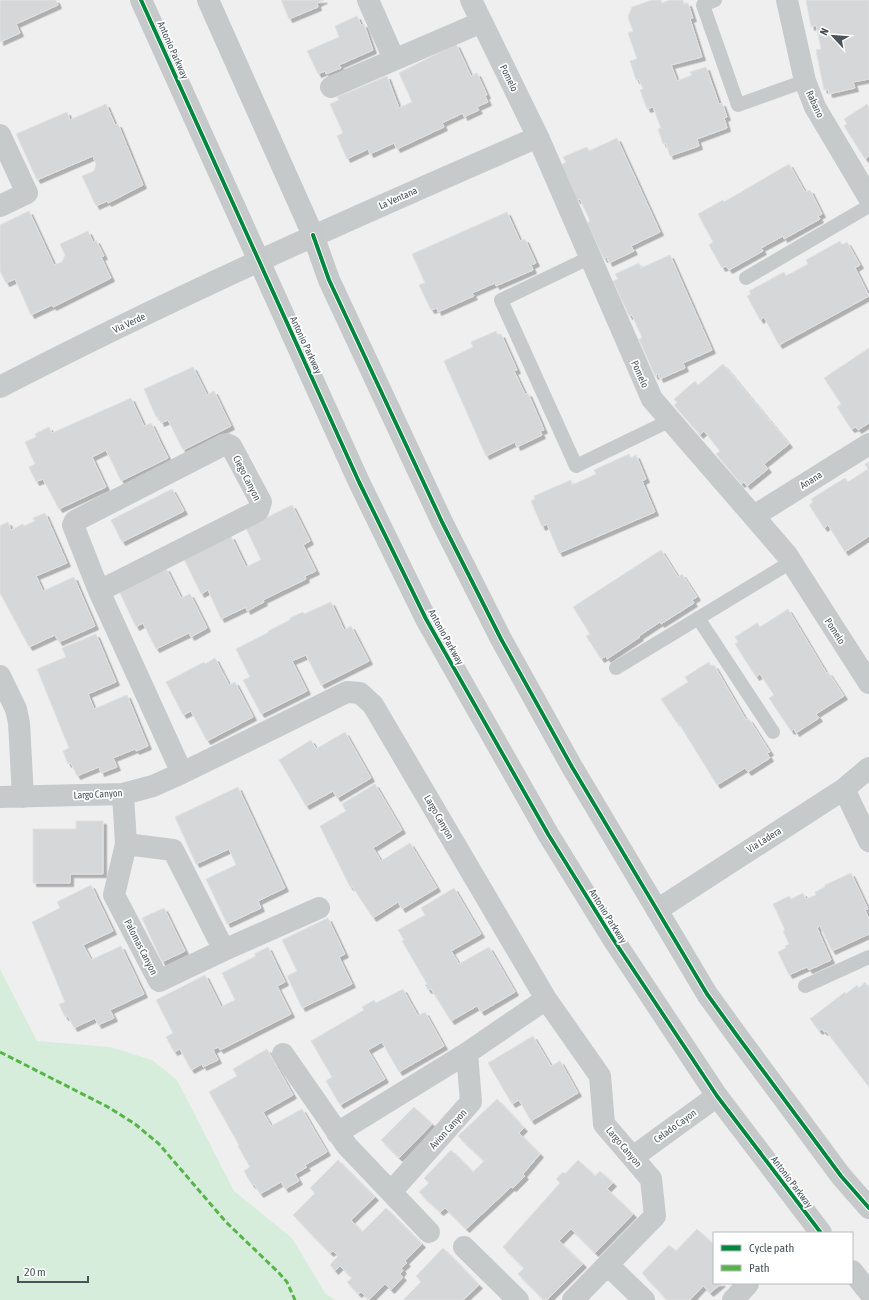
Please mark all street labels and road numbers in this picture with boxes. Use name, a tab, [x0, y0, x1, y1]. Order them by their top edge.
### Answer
street label: Antonio Parkway	[155, 20, 191, 80]
street label: Pomelo	[498, 63, 520, 93]
street label: Rabano	[804, 89, 826, 120]
street label: La Ventana	[377, 185, 419, 211]
street label: Via Verde	[111, 311, 147, 335]
street label: Antonio Parkway	[288, 315, 324, 375]
street label: Pomelo	[629, 359, 651, 390]
street label: Ciego Canyon	[231, 454, 263, 502]
street label: Anana	[798, 469, 824, 491]
street label: Antonio Parkway	[426, 607, 466, 667]
street label: Pomelo	[823, 616, 848, 646]
street label: Largo Canyon	[73, 787, 123, 801]
street label: Largo Canyon	[422, 793, 456, 841]
street label: Via Ladera	[745, 825, 784, 855]
street label: Antonio Parkway	[587, 887, 629, 945]
street label: Palomas Canyon	[122, 917, 160, 977]
street label: Avion Canyon	[427, 1107, 469, 1151]
street label: Celado Cayon	[652, 1107, 699, 1145]
street label: Largo Canyon	[604, 1125, 644, 1169]
street label: Antonio Parkway	[769, 1154, 815, 1210]

